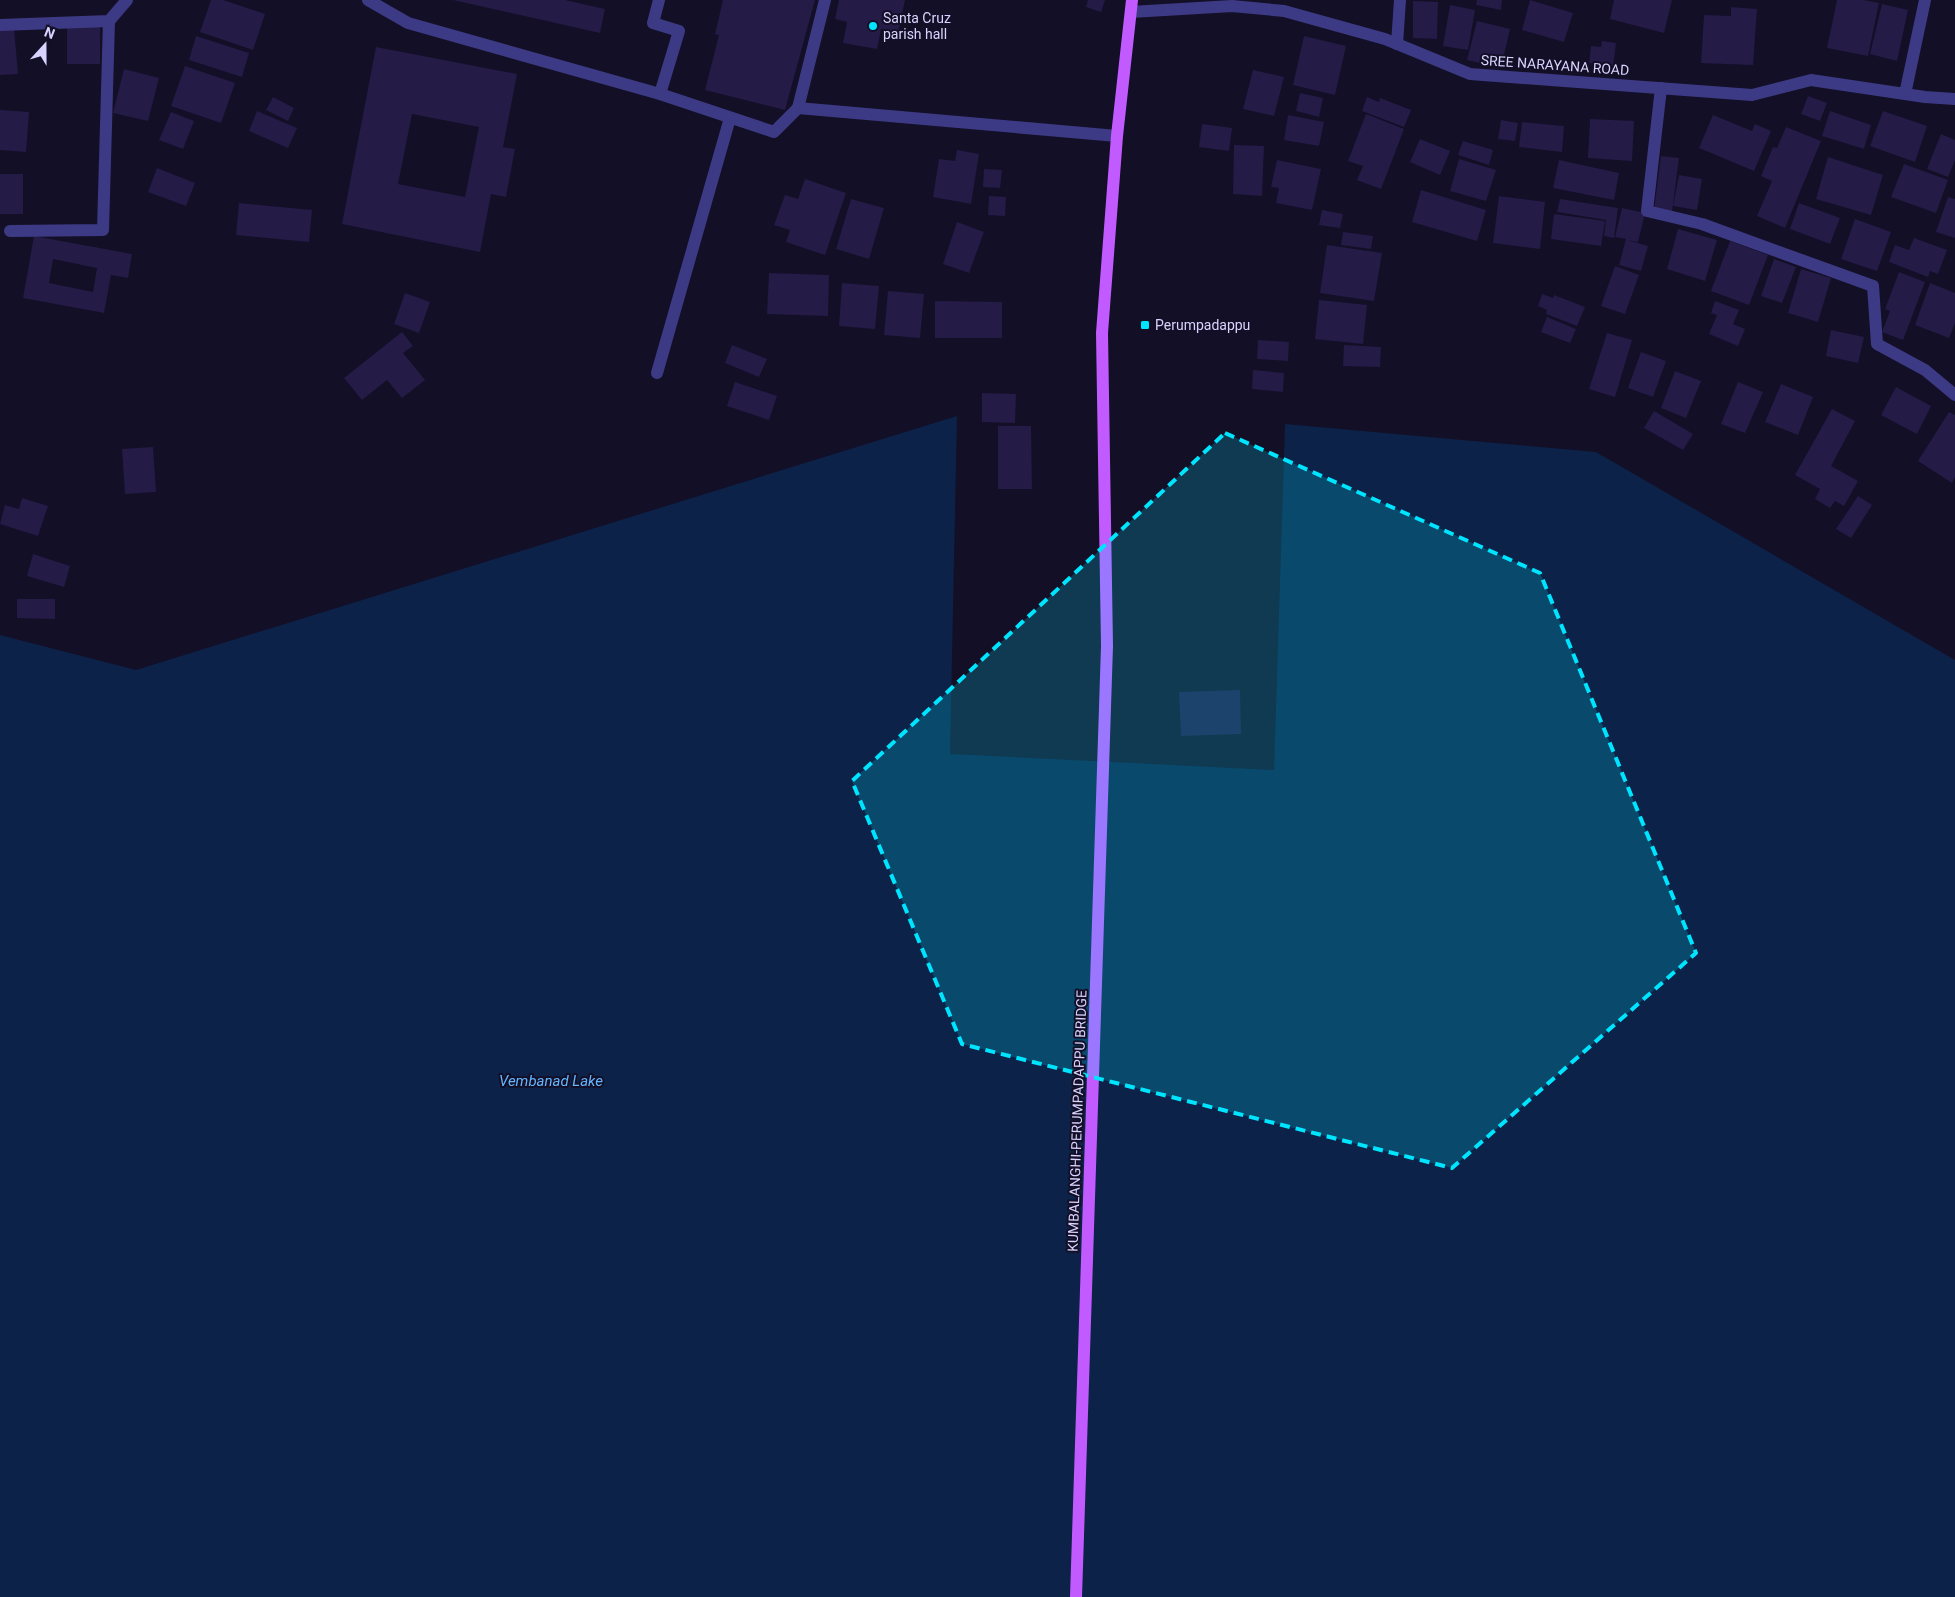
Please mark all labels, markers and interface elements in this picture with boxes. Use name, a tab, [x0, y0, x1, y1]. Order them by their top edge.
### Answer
place label: Santa Cruz parish hall	[883, 10, 951, 42]
north arrow	[20, 20, 70, 70]
marker: Santa Cruz parish hall	[867, 20, 879, 32]
text: N	[42, 24, 57, 42]
street label: SREE NARAYANA ROAD	[1480, 52, 1630, 78]
place label: Perumpadappu	[1155, 317, 1250, 333]
marker: Perumpadappu	[1139, 319, 1151, 331]
street label: KUMBALANGHI-PERUMPADAPPU BRIDGE	[1064, 990, 1090, 1252]
water label: Vembanad Lake	[499, 1072, 603, 1090]

